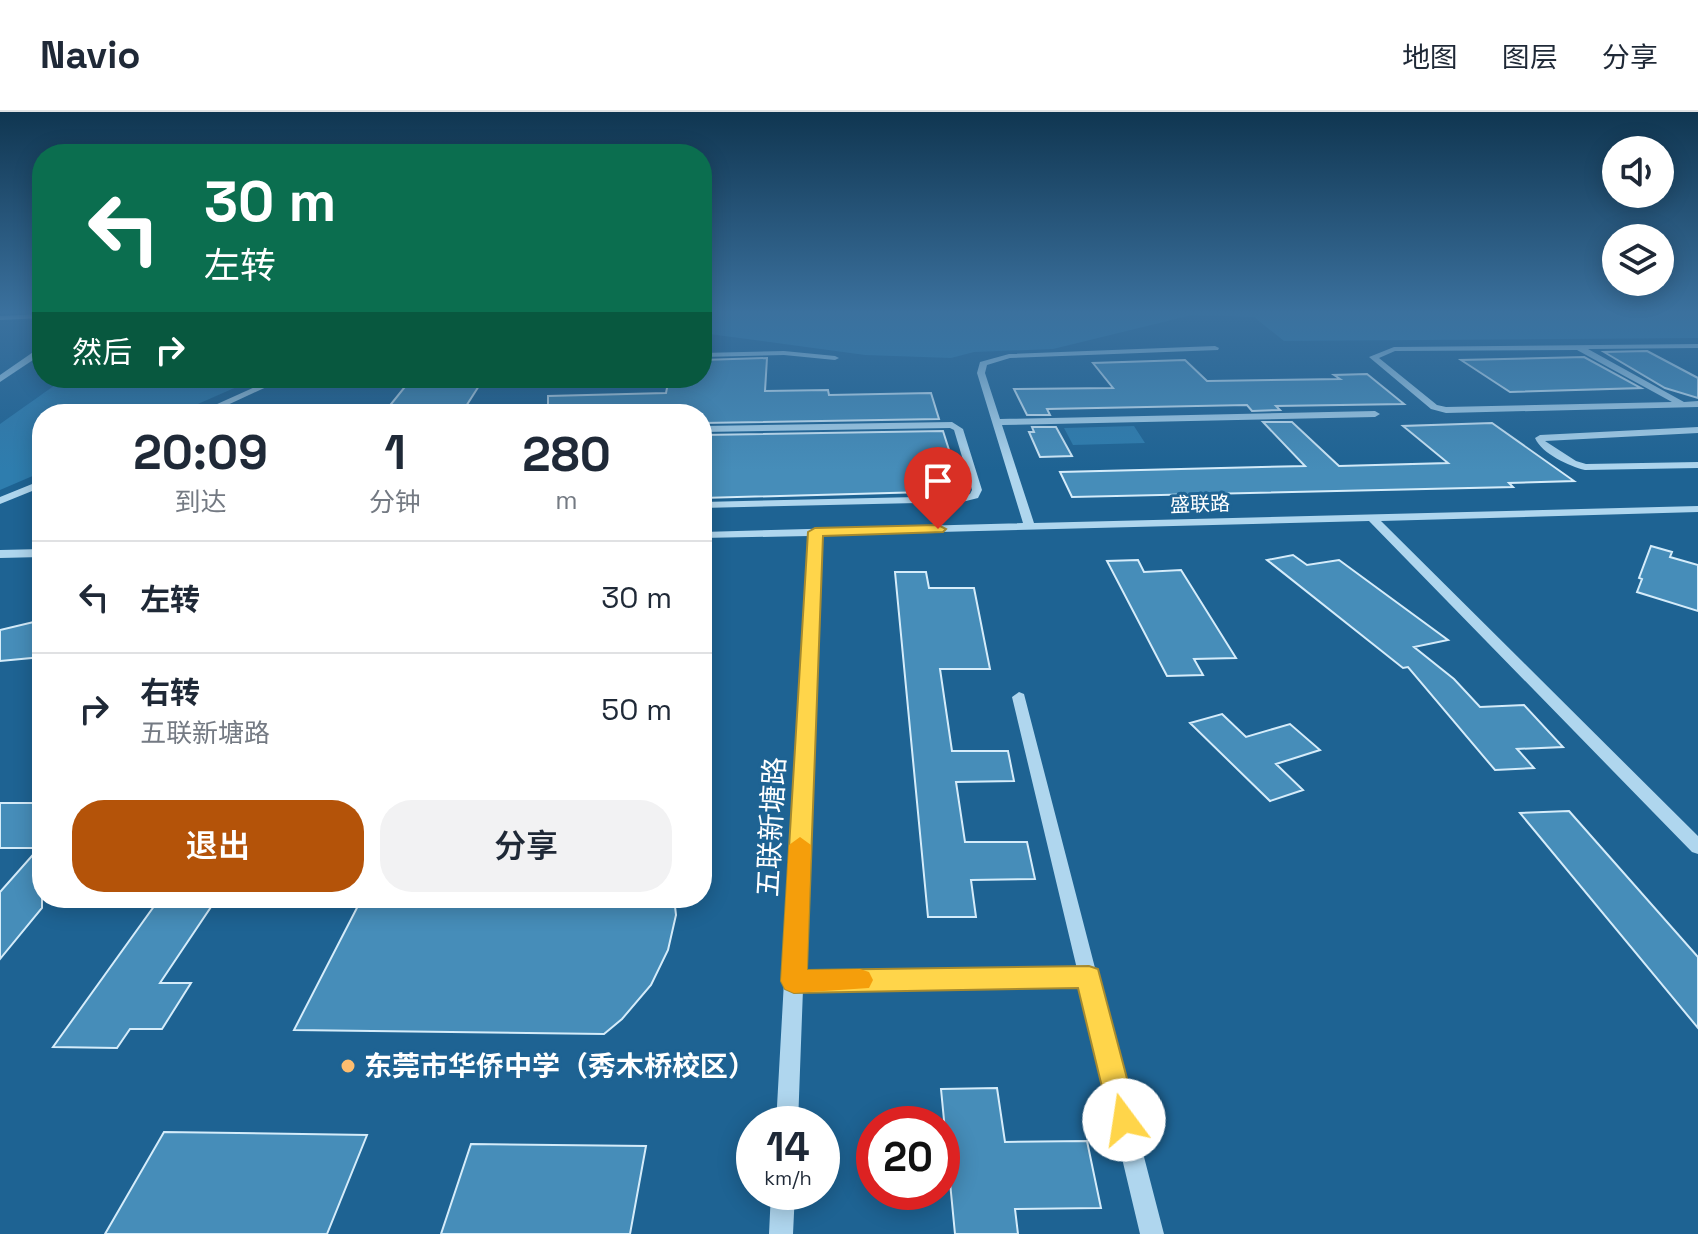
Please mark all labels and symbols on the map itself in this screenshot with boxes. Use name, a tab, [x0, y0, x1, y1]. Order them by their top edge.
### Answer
pin	[904, 447, 972, 529]
street label: 盛联路	[1170, 490, 1230, 518]
street label: 五联新塘路	[749, 756, 793, 898]
place label: 东莞市华侨中学（秀木桥校区）	[364, 1048, 756, 1084]
marker: 东莞市华侨中学（秀木桥校区）	[339, 1057, 357, 1075]
position arrow	[1082, 1078, 1166, 1162]
speed limit sign: 20	[856, 1106, 960, 1210]

